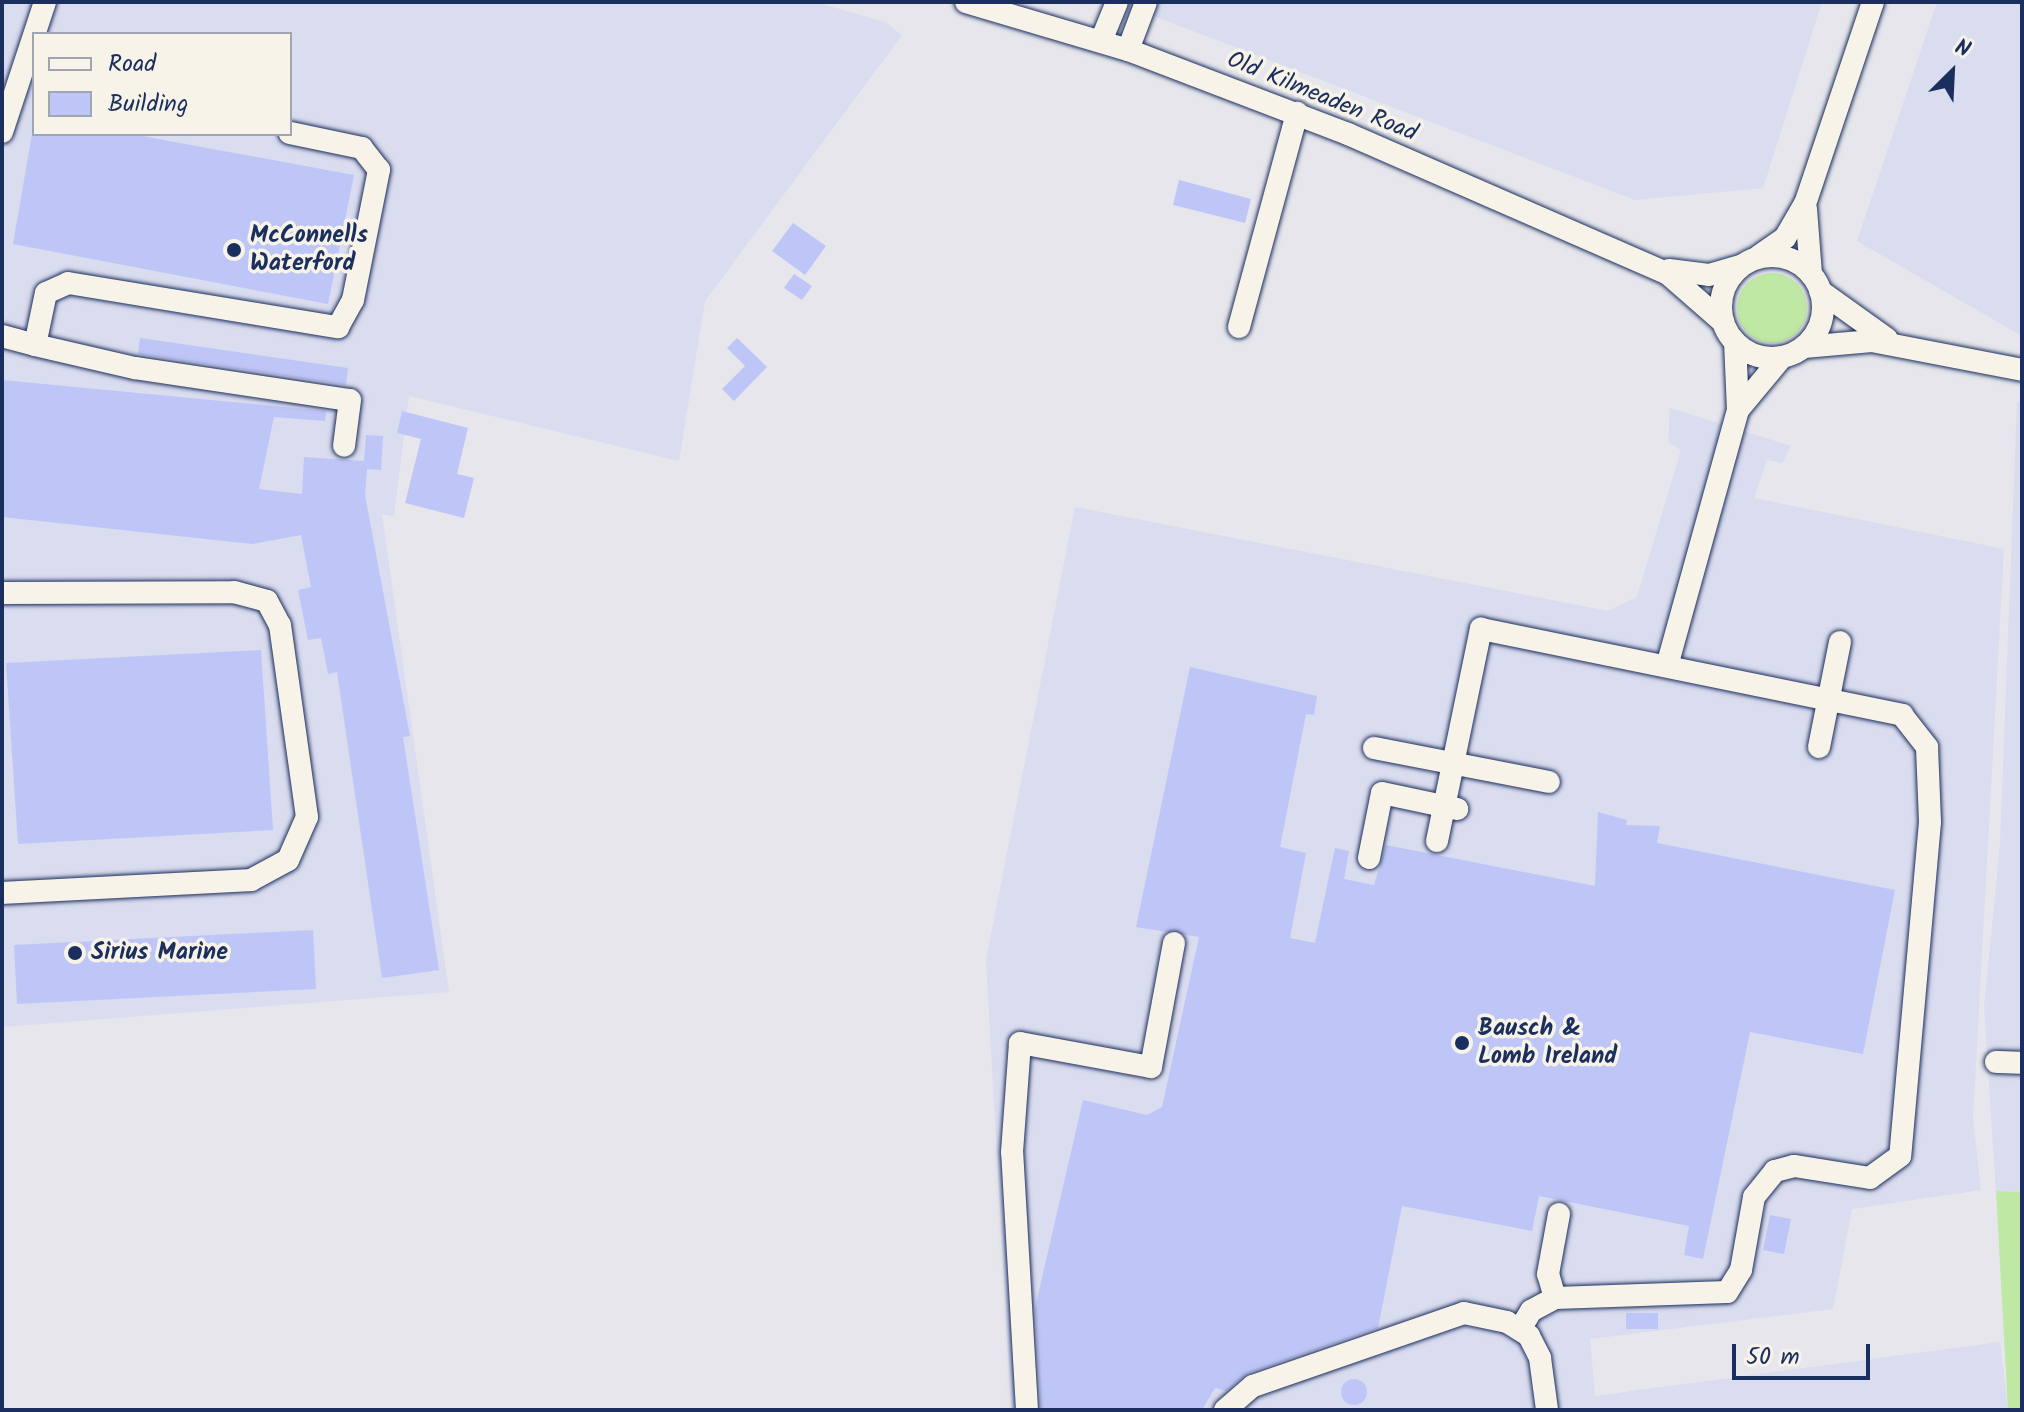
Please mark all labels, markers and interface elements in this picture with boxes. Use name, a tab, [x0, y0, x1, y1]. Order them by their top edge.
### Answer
text: N	[1948, 31, 1975, 68]
legend	[32, 32, 292, 136]
north arrow	[1912, 32, 1992, 112]
text: Road	[108, 45, 156, 84]
street label: Old Kilmeaden Road	[1223, 46, 1421, 148]
text: Building	[108, 85, 188, 124]
place label: McConnells Waterford	[250, 222, 368, 278]
marker: McConnells Waterford	[225, 241, 243, 259]
place label: Sirius Marine	[91, 939, 228, 967]
marker: Sirius Marine	[66, 944, 84, 962]
place label: Bausch & Lomb Ireland	[1478, 1015, 1617, 1071]
marker: Bausch & Lomb Ireland	[1453, 1034, 1471, 1052]
scale bar	[1736, 1328, 1874, 1378]
text: 50 m	[1746, 1338, 1800, 1377]

